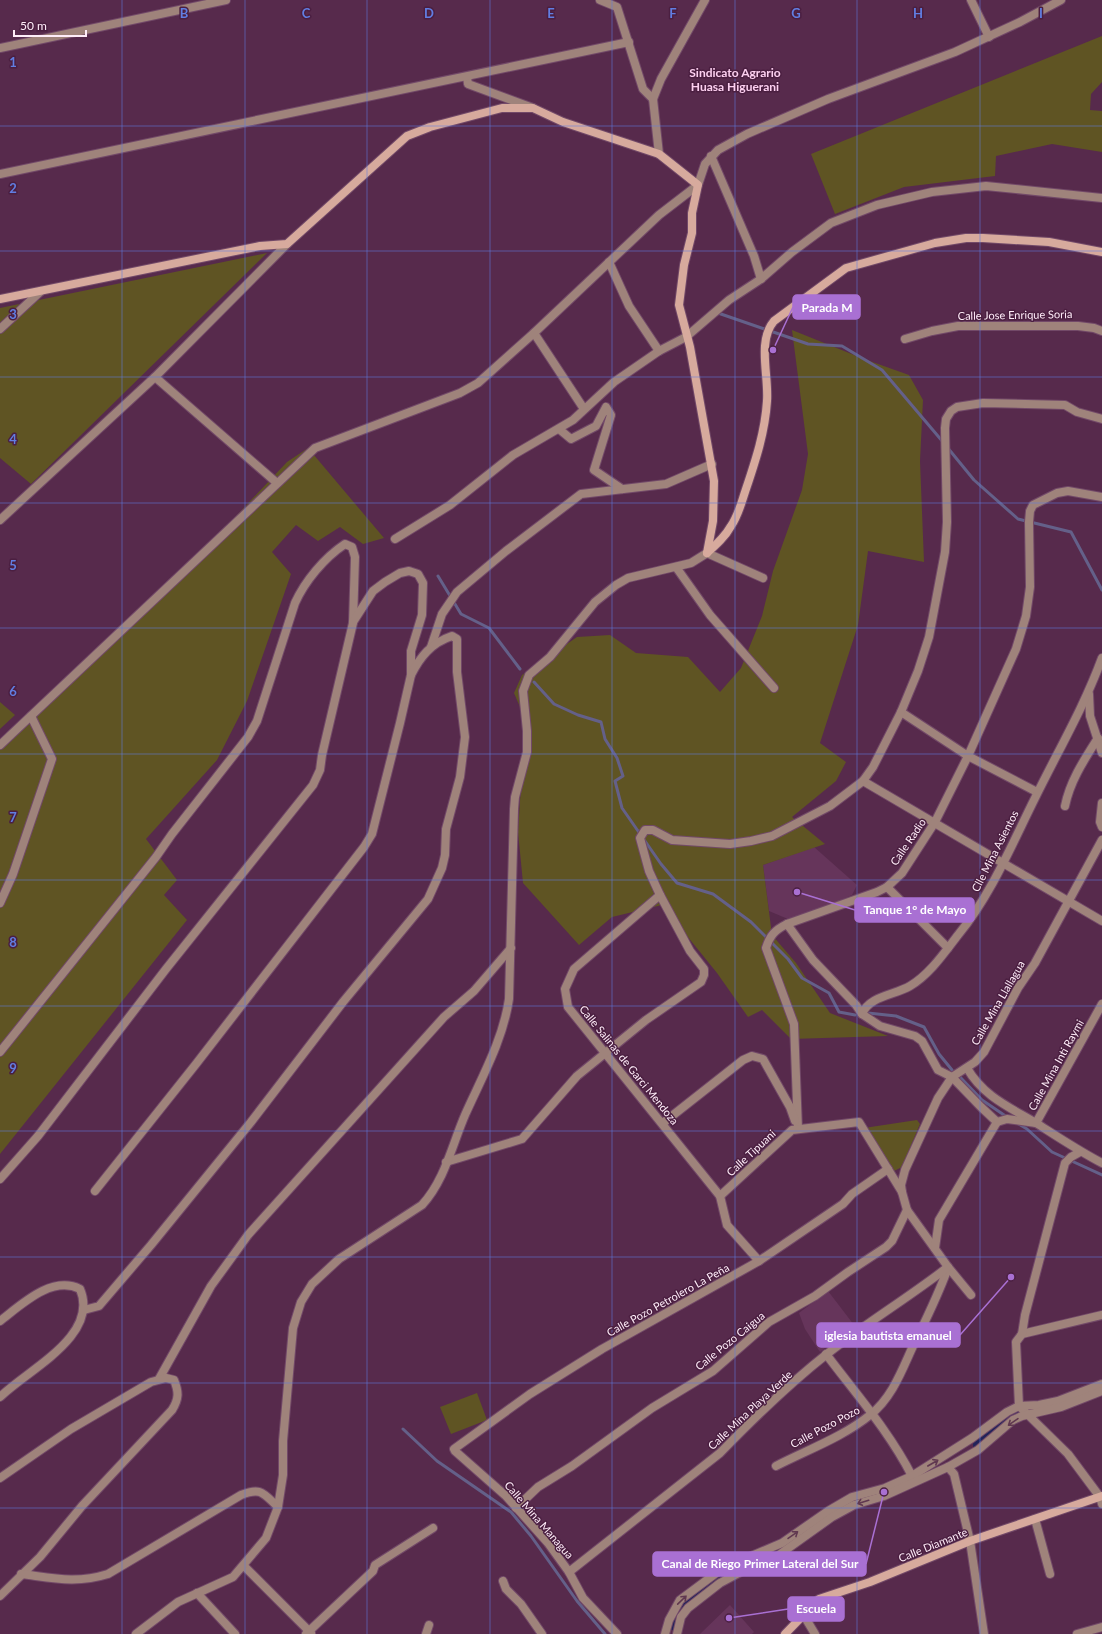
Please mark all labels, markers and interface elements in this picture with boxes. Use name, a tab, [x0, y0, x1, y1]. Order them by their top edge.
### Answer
text: B	[180, 5, 189, 21]
text: C	[302, 5, 311, 21]
text: D	[424, 5, 434, 21]
text: E	[547, 5, 555, 21]
text: F	[669, 5, 677, 21]
text: G	[791, 5, 801, 21]
text: H	[913, 5, 923, 21]
text: I	[1039, 5, 1043, 21]
scale bar	[14, 12, 86, 38]
text: 50 m	[20, 18, 47, 33]
text: 1	[9, 54, 17, 70]
district label: Sindicato Agrario Huasa Higuerani	[689, 65, 781, 94]
text: 2	[9, 180, 17, 196]
callout: Parada M	[793, 295, 860, 319]
text: Parada M	[802, 300, 852, 315]
text: 3	[9, 306, 17, 322]
street label: Calle Jose Enrique Soria	[958, 307, 1072, 322]
text: 4	[9, 431, 17, 447]
text: 5	[9, 557, 17, 573]
text: 6	[9, 683, 17, 699]
street label: Clle Mina Asientos	[968, 808, 1021, 894]
text: 7	[9, 809, 17, 825]
street label: Calle Radio	[887, 816, 928, 868]
callout: Tanque 1° de Mayo	[855, 898, 974, 922]
text: Tanque 1° de Mayo	[864, 902, 966, 917]
text: 8	[9, 934, 17, 950]
street label: Calle Mina Llallagua	[968, 958, 1027, 1047]
street label: Calle Salinas de Garci Mendoza	[577, 1002, 682, 1127]
street label: Calle Mina Inti Raymi	[1025, 1017, 1086, 1113]
text: 9	[9, 1060, 17, 1076]
street label: Calle Tipuani	[724, 1127, 778, 1179]
street label: Calle Pozo Petrolero La Peña	[604, 1260, 731, 1339]
street label: Calle Pozo Caigua	[692, 1309, 767, 1373]
callout: iglesia bautista emanuel	[817, 1323, 960, 1347]
text: iglesia bautista emanuel	[824, 1328, 952, 1343]
street label: Calle Mina Playa Verde	[705, 1367, 794, 1452]
street label: Calle Pozo Pozo	[788, 1403, 862, 1450]
one-way arrow	[1008, 1418, 1019, 1426]
one-way arrow	[927, 1459, 939, 1467]
street label: Calle Mina Managua	[502, 1478, 577, 1561]
one-way arrow	[856, 1499, 869, 1506]
street label: Calle Diamante	[896, 1525, 969, 1564]
one-way arrow	[788, 1531, 799, 1539]
callout: Canal de Riego Primer Lateral del Sur	[653, 1552, 866, 1576]
text: Canal de Riego Primer Lateral del Sur	[662, 1556, 859, 1571]
one-way arrow	[677, 1595, 687, 1605]
callout: Escuela	[788, 1597, 844, 1621]
text: Escuela	[796, 1601, 836, 1616]

